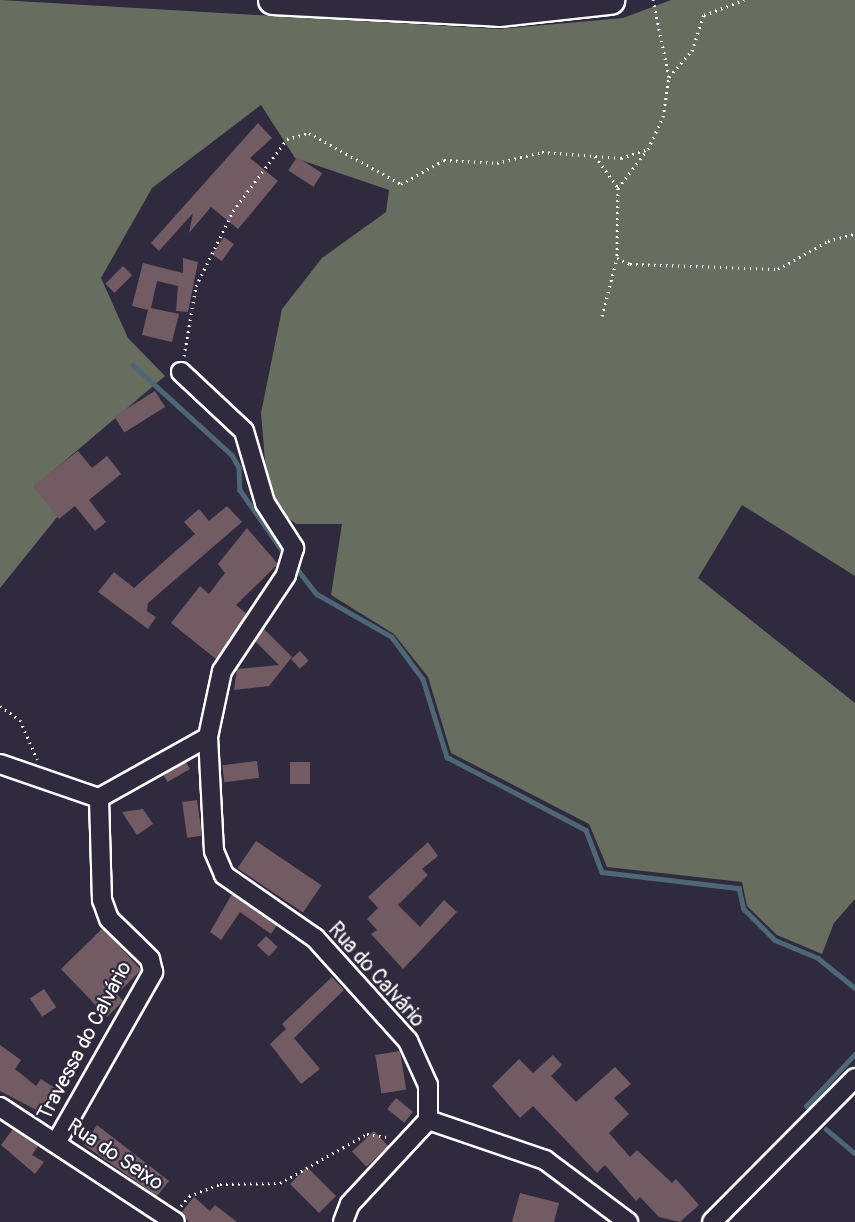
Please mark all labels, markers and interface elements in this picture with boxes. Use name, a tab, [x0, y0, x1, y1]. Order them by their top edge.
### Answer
street label: Rua do Calvário	[322, 917, 430, 1033]
street label: Travessa do Calvário	[32, 957, 138, 1125]
street label: Rua do Seixo	[62, 1114, 168, 1196]

